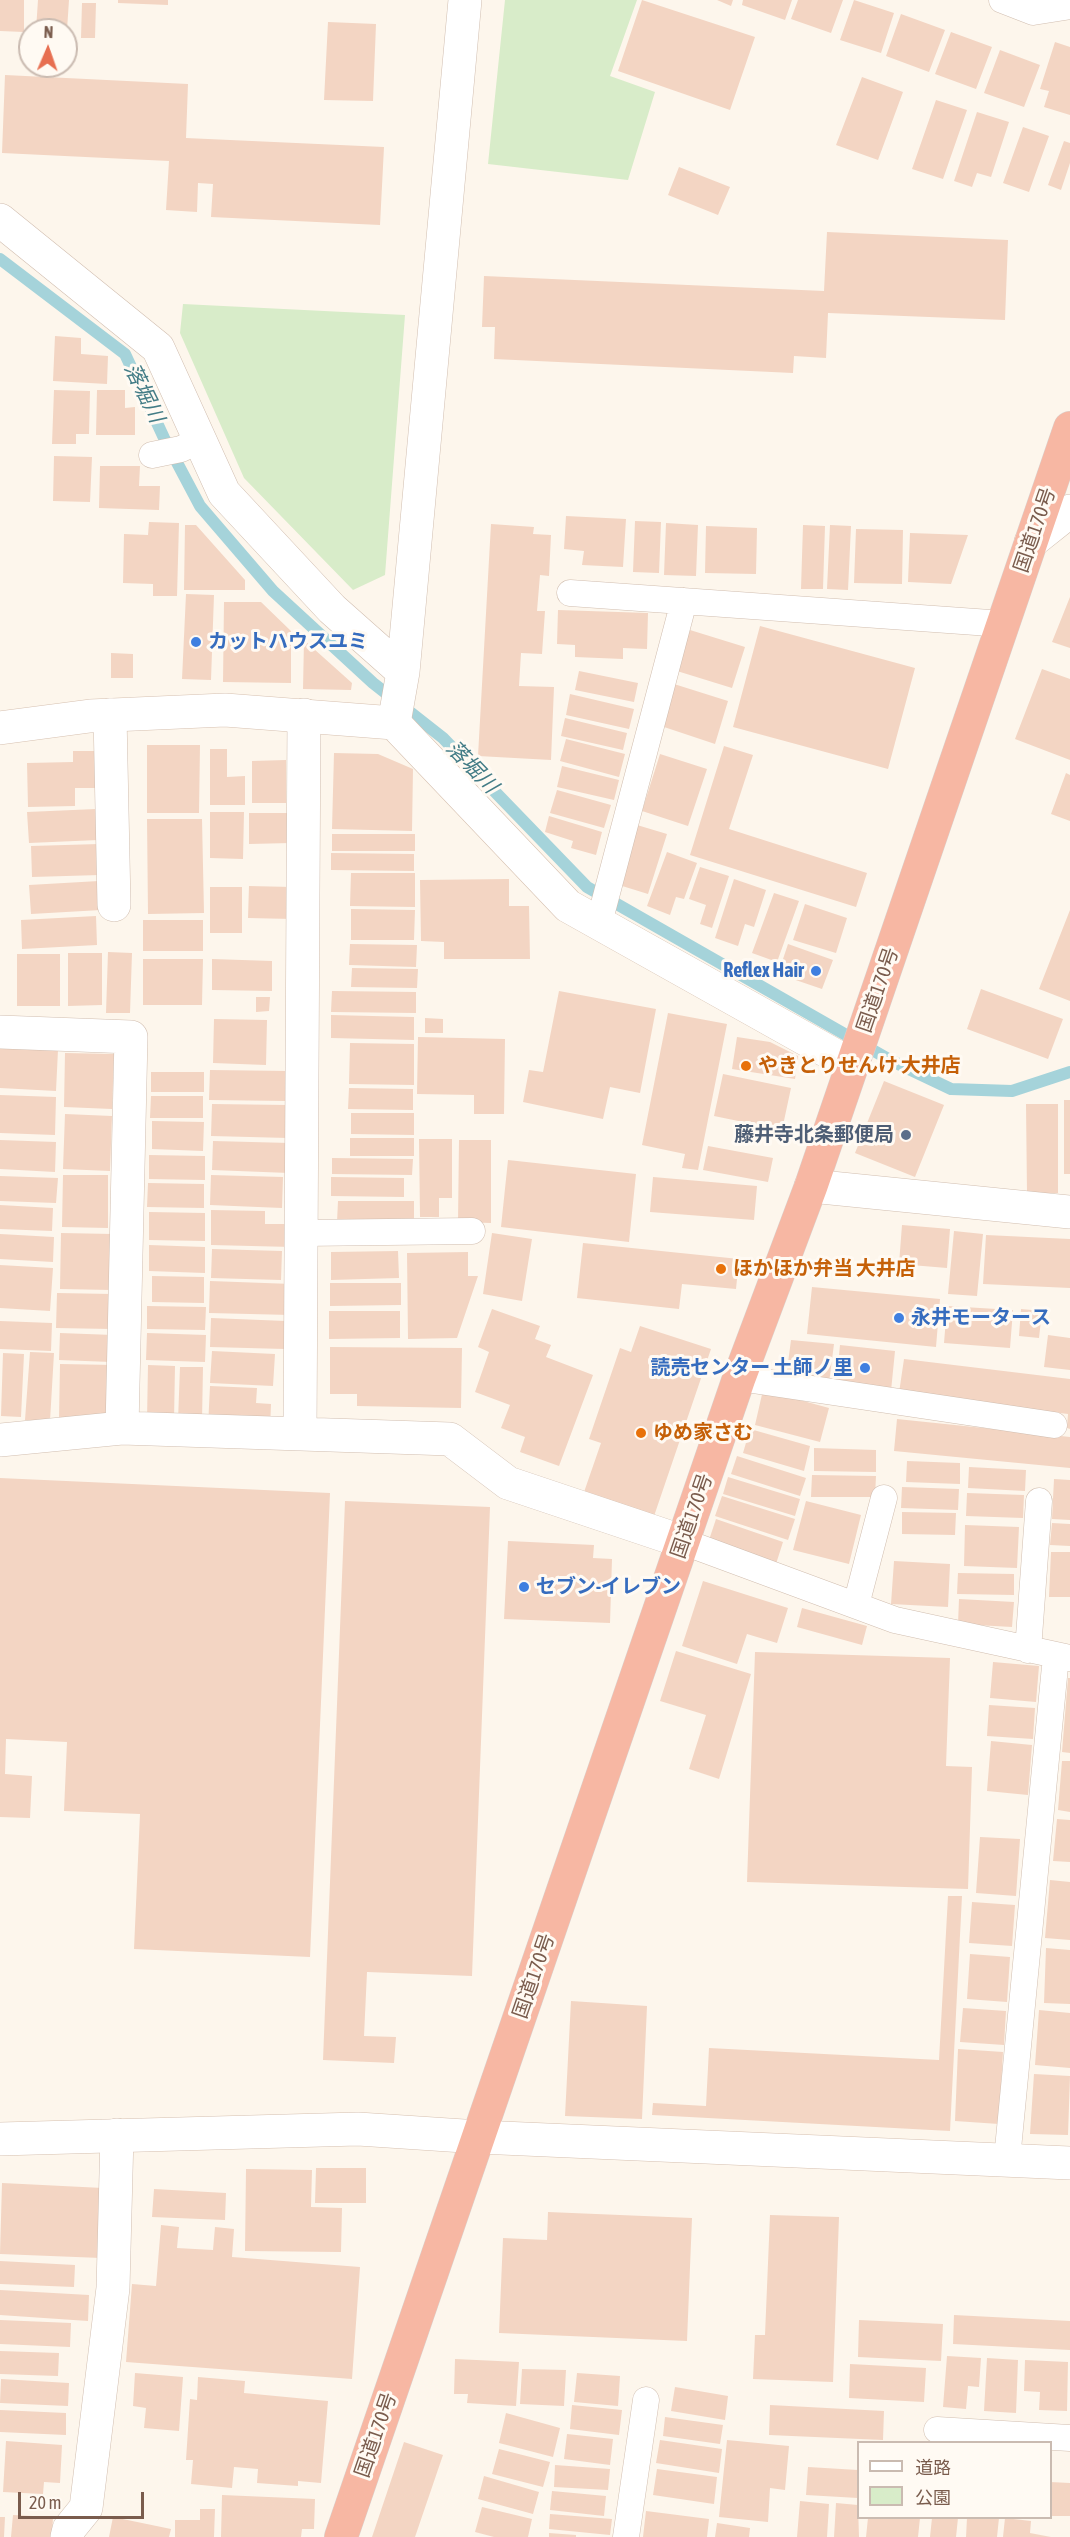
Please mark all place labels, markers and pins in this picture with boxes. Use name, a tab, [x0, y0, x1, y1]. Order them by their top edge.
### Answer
place label: カットハウスユミ	[208, 630, 368, 654]
marker: カットハウスユミ	[189, 635, 203, 649]
place label: Reflex Hair	[723, 959, 804, 983]
marker: Reflex Hair	[809, 964, 823, 978]
place label: やきとりせんけ 大井店	[758, 1054, 961, 1078]
marker: やきとりせんけ 大井店	[739, 1059, 753, 1073]
place label: 藤井寺北条郵便局	[734, 1123, 894, 1147]
marker: 藤井寺北条郵便局	[899, 1128, 913, 1142]
place label: ほかほか弁当 大井店	[733, 1257, 916, 1281]
marker: ほかほか弁当 大井店	[714, 1262, 728, 1276]
place label: 永井モータース	[911, 1306, 1051, 1330]
marker: 永井モータース	[892, 1311, 906, 1325]
place label: 読売センター 土師ノ里	[650, 1356, 853, 1380]
marker: 読売センター 土師ノ里	[858, 1361, 872, 1375]
place label: ゆめ家さむ	[653, 1421, 753, 1445]
marker: ゆめ家さむ	[634, 1426, 648, 1440]
place label: セブン-イレブン	[536, 1575, 681, 1599]
marker: セブン-イレブン	[517, 1580, 531, 1594]

